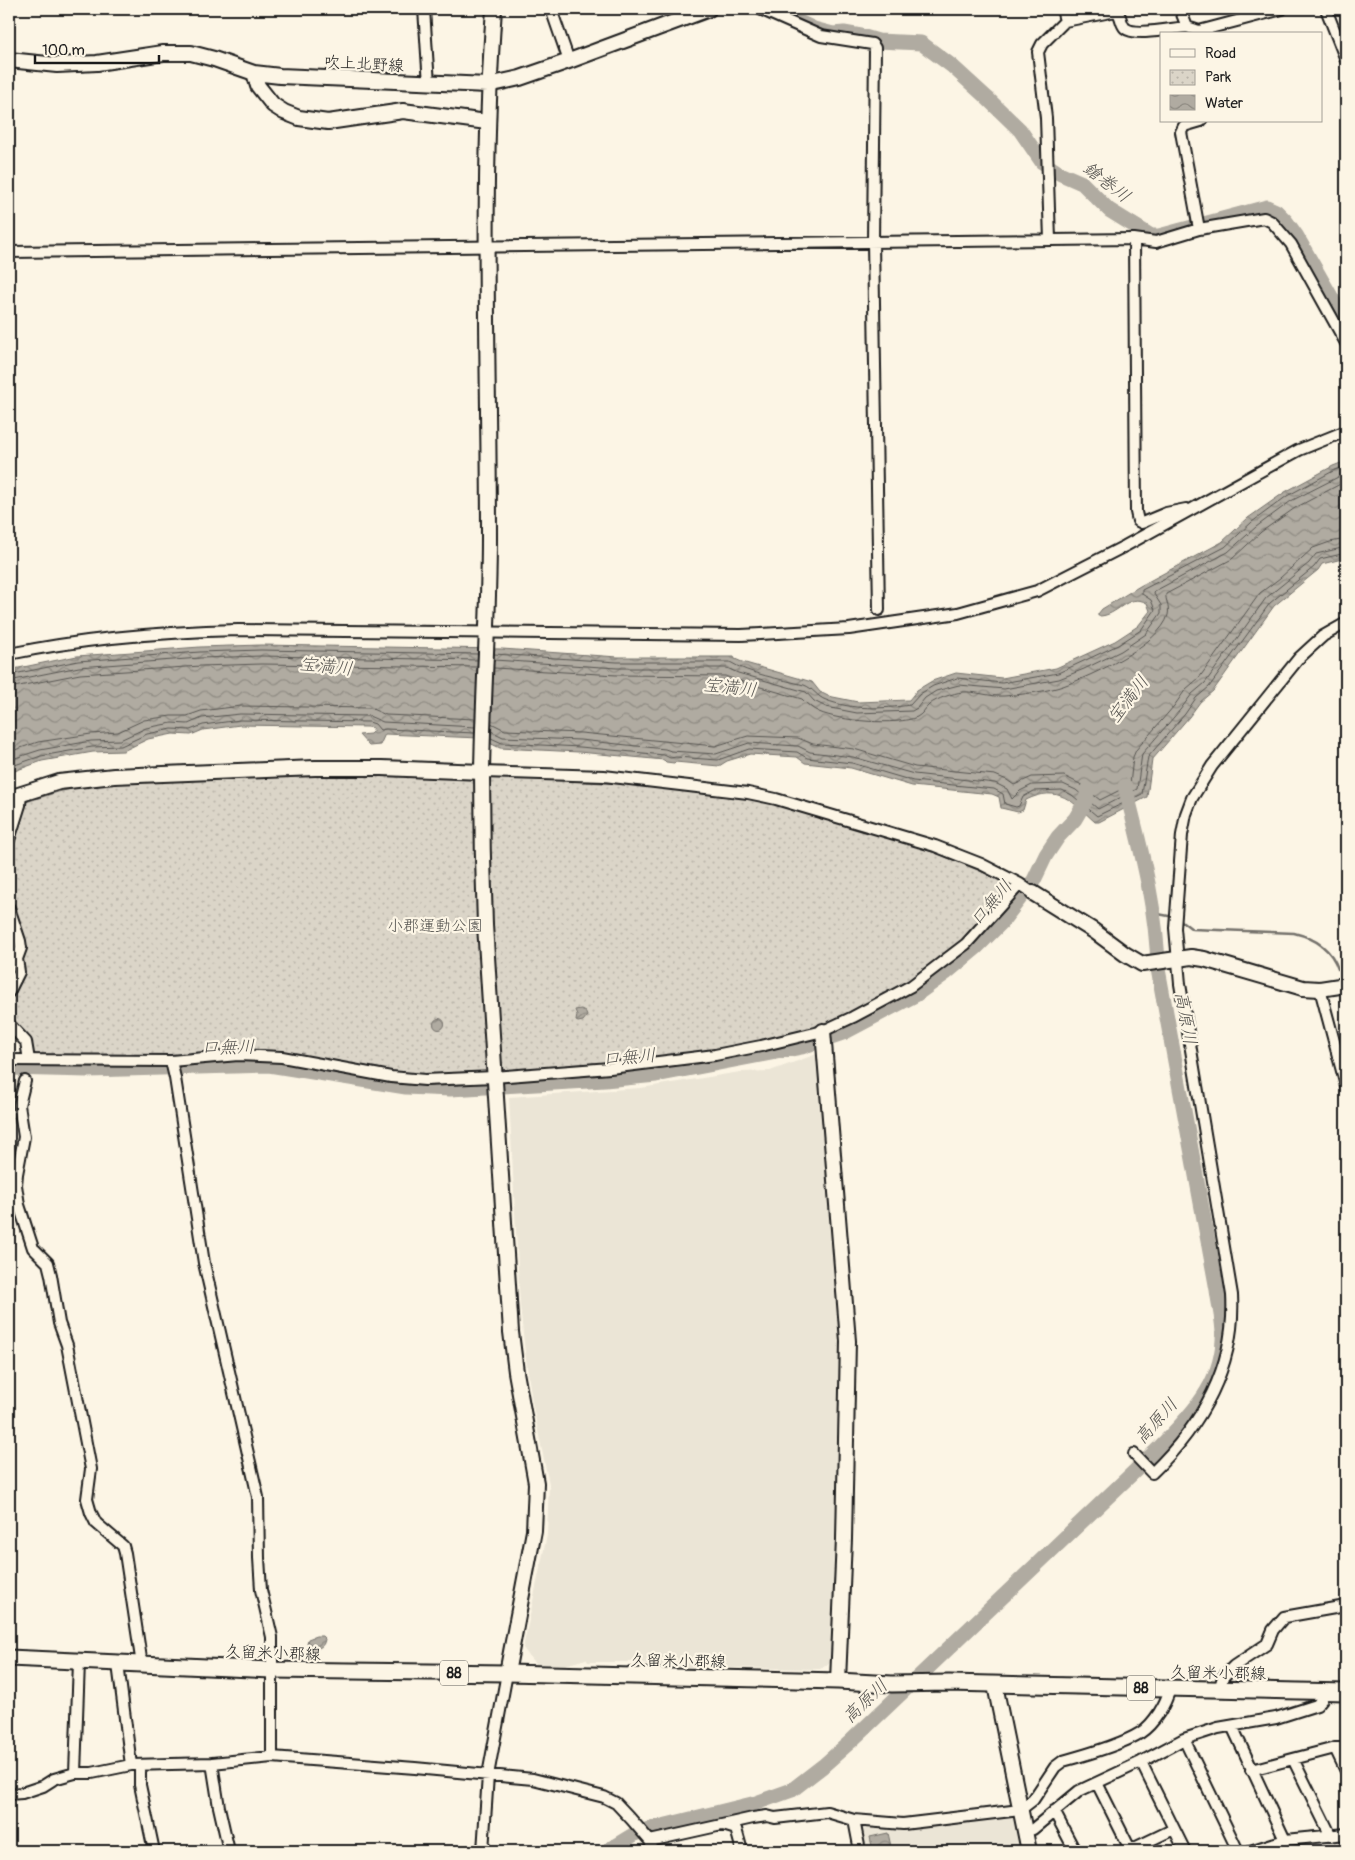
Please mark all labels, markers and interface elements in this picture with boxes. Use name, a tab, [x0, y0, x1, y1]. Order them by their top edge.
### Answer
scale bar	[35, 32, 159, 64]
legend	[1160, 32, 1322, 122]
text: 100 m	[42, 41, 85, 60]
text: Road	[1205, 44, 1236, 63]
street label: 吹上北野線	[323, 52, 404, 76]
text: Park	[1205, 68, 1232, 87]
text: Water	[1205, 94, 1244, 113]
water label: 鎗巻川	[1078, 157, 1135, 208]
water label: 宝満川	[298, 652, 354, 681]
water label: 宝満川	[1103, 671, 1154, 728]
water label: 宝満川	[702, 673, 758, 702]
water label: 口無川	[965, 875, 1018, 931]
park label: 小郡運動公園	[387, 916, 483, 936]
water label: 高原川	[1169, 990, 1202, 1047]
water label: 口無川	[201, 1036, 255, 1059]
water label: 口無川	[601, 1044, 657, 1071]
water label: 高原川	[1130, 1394, 1183, 1449]
street label: 久留米小郡線	[225, 1641, 321, 1665]
street label: 久留米小郡線	[630, 1650, 726, 1672]
road number: 88	[440, 1660, 468, 1686]
street label: 久留米小郡線	[1170, 1662, 1266, 1684]
water label: 高原川	[838, 1674, 893, 1728]
road number: 88	[1127, 1676, 1155, 1700]

